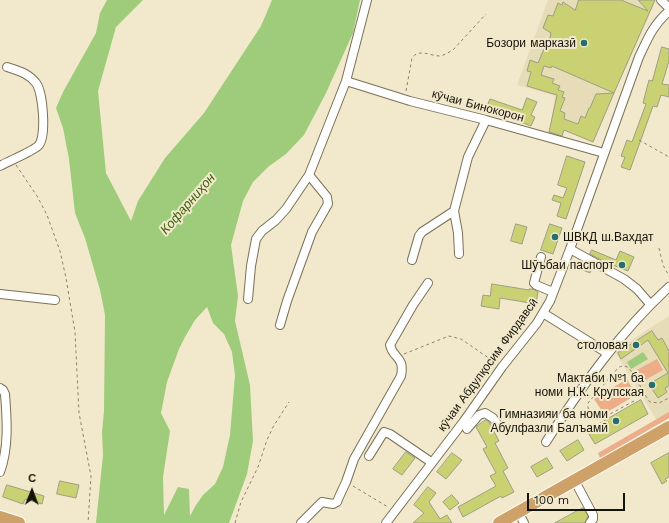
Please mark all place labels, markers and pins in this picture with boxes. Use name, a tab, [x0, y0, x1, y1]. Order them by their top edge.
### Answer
place label: Бозори марказӣ	[486, 36, 576, 50]
marker: Бозори марказӣ	[579, 38, 589, 48]
place label: ШВКД ш.Вахдат	[563, 230, 654, 244]
marker: ШВКД ш.Вахдат	[550, 232, 560, 242]
place label: Шӯъбаи паспорт	[521, 258, 614, 272]
marker: Шӯъбаи паспорт	[617, 260, 627, 270]
place label: столовая	[577, 338, 628, 352]
marker: столовая	[631, 340, 641, 350]
place label: Мактаби №1 ба номи Н.К. Крупская	[535, 371, 644, 399]
marker: Мактаби №1 ба номи Н.К. Крупская	[647, 380, 657, 390]
place label: Гимназияи ба номи Абулфазли Балъамӣ	[490, 407, 608, 435]
marker: Гимназияи ба номи Абулфазли Балъамӣ	[611, 416, 621, 426]

